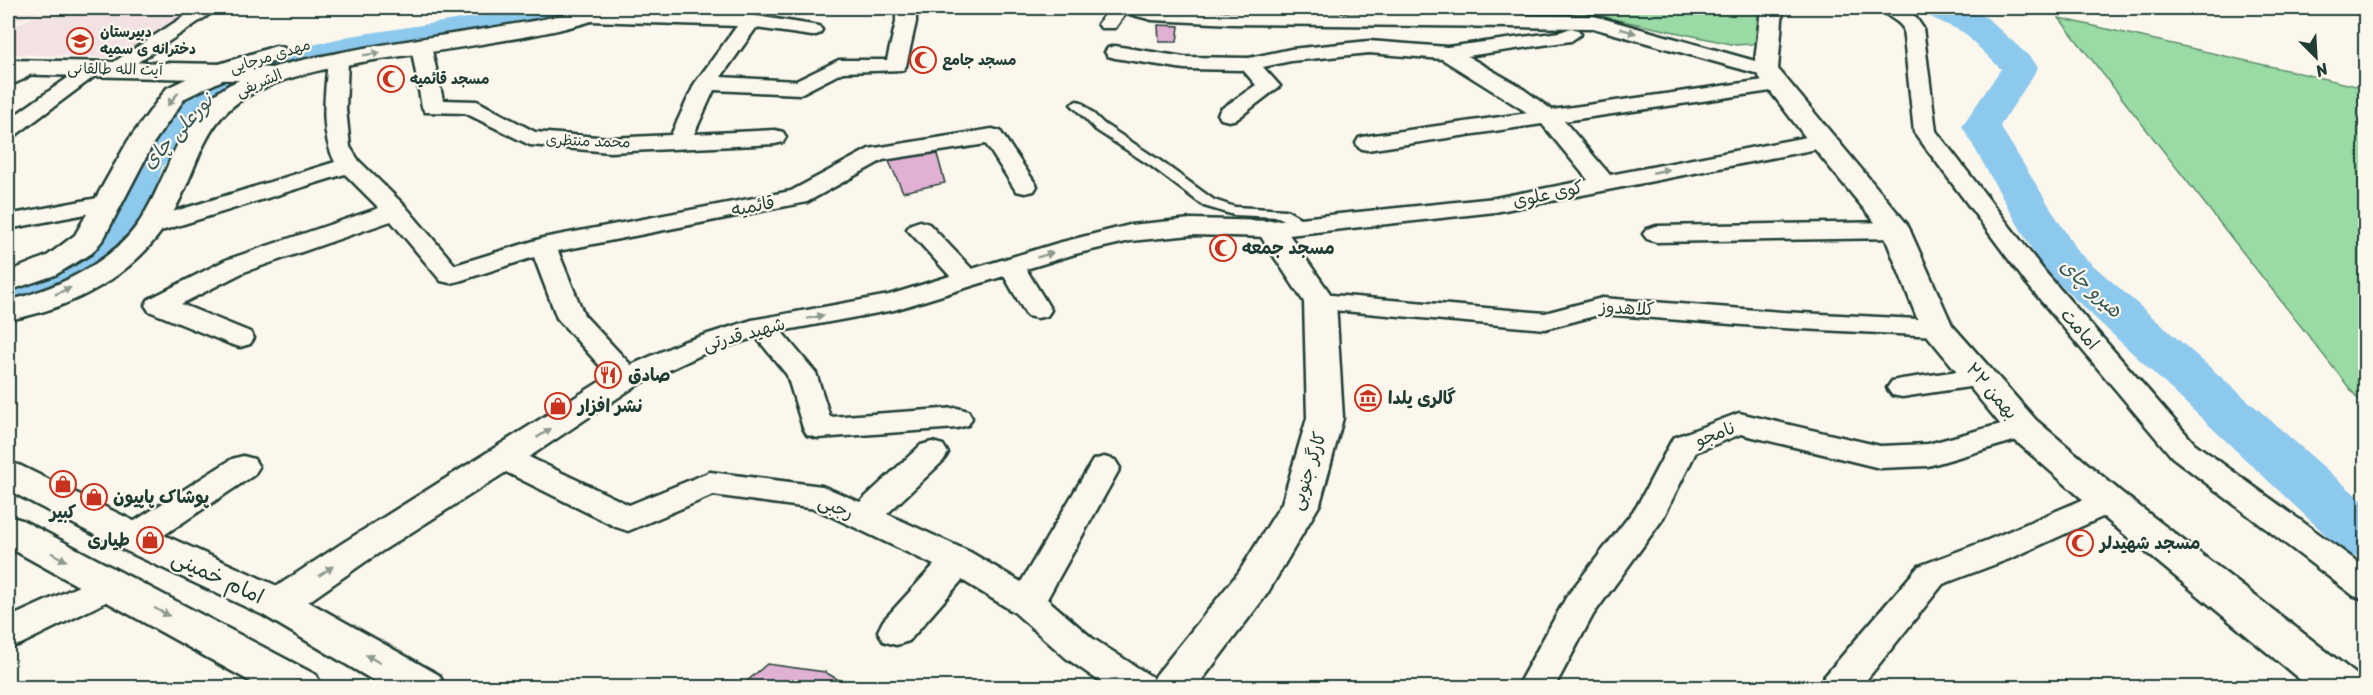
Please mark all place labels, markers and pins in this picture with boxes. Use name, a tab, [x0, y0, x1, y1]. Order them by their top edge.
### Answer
place label: دبیرستان دخترانه ی سمیه	[100, 19, 196, 62]
school or university icon: دبیرستان دخترانه ی سمیه	[65, 26, 95, 56]
mosque icon: مسجد جامع	[908, 45, 938, 75]
place label: مسجد جامع	[942, 47, 1016, 73]
mosque icon: مسجد قائمیه	[376, 64, 406, 94]
place label: مسجد قائمیه	[410, 66, 489, 92]
place label: مسجد جمعه	[1242, 232, 1335, 264]
mosque icon: مسجد جمعه	[1208, 233, 1238, 263]
place label: صادق	[628, 359, 671, 391]
restaurant icon: صادق	[593, 360, 623, 390]
place label: گالری یلدا	[1388, 382, 1456, 414]
museum icon: گالری یلدا	[1353, 383, 1383, 413]
place label: نشر افزار	[576, 390, 643, 422]
shop icon: نشر افزار	[543, 391, 573, 421]
shop icon: کبیر	[48, 469, 78, 499]
place label: پوشاک پاپیون	[113, 481, 210, 513]
shop icon: پوشاک پاپیون	[79, 482, 109, 512]
place label: کبیر	[48, 496, 76, 528]
place label: طیاری	[88, 524, 130, 556]
shop icon: طیاری	[135, 525, 165, 555]
place label: مسجد شهیدلر	[2098, 527, 2201, 559]
mosque icon: مسجد شهیدلر	[2065, 528, 2095, 558]

